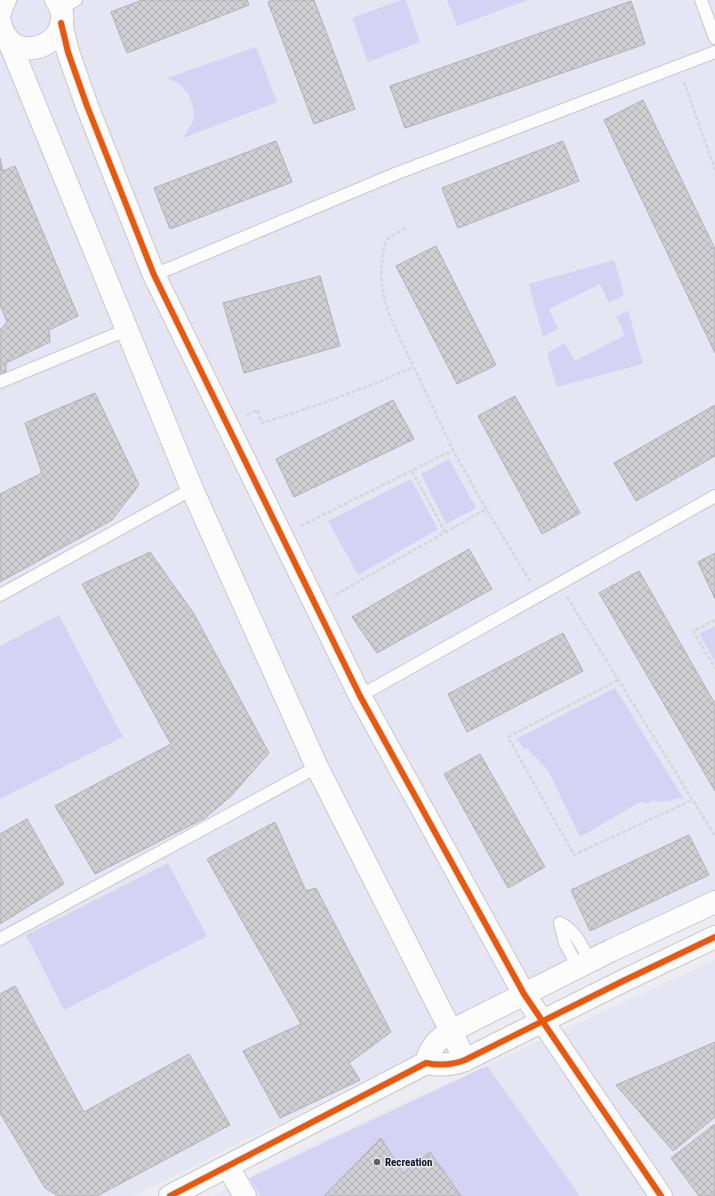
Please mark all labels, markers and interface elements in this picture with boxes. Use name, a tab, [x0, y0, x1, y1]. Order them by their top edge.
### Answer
place label: Recreation	[385, 1156, 432, 1169]
marker: Recreation	[372, 1157, 382, 1167]

